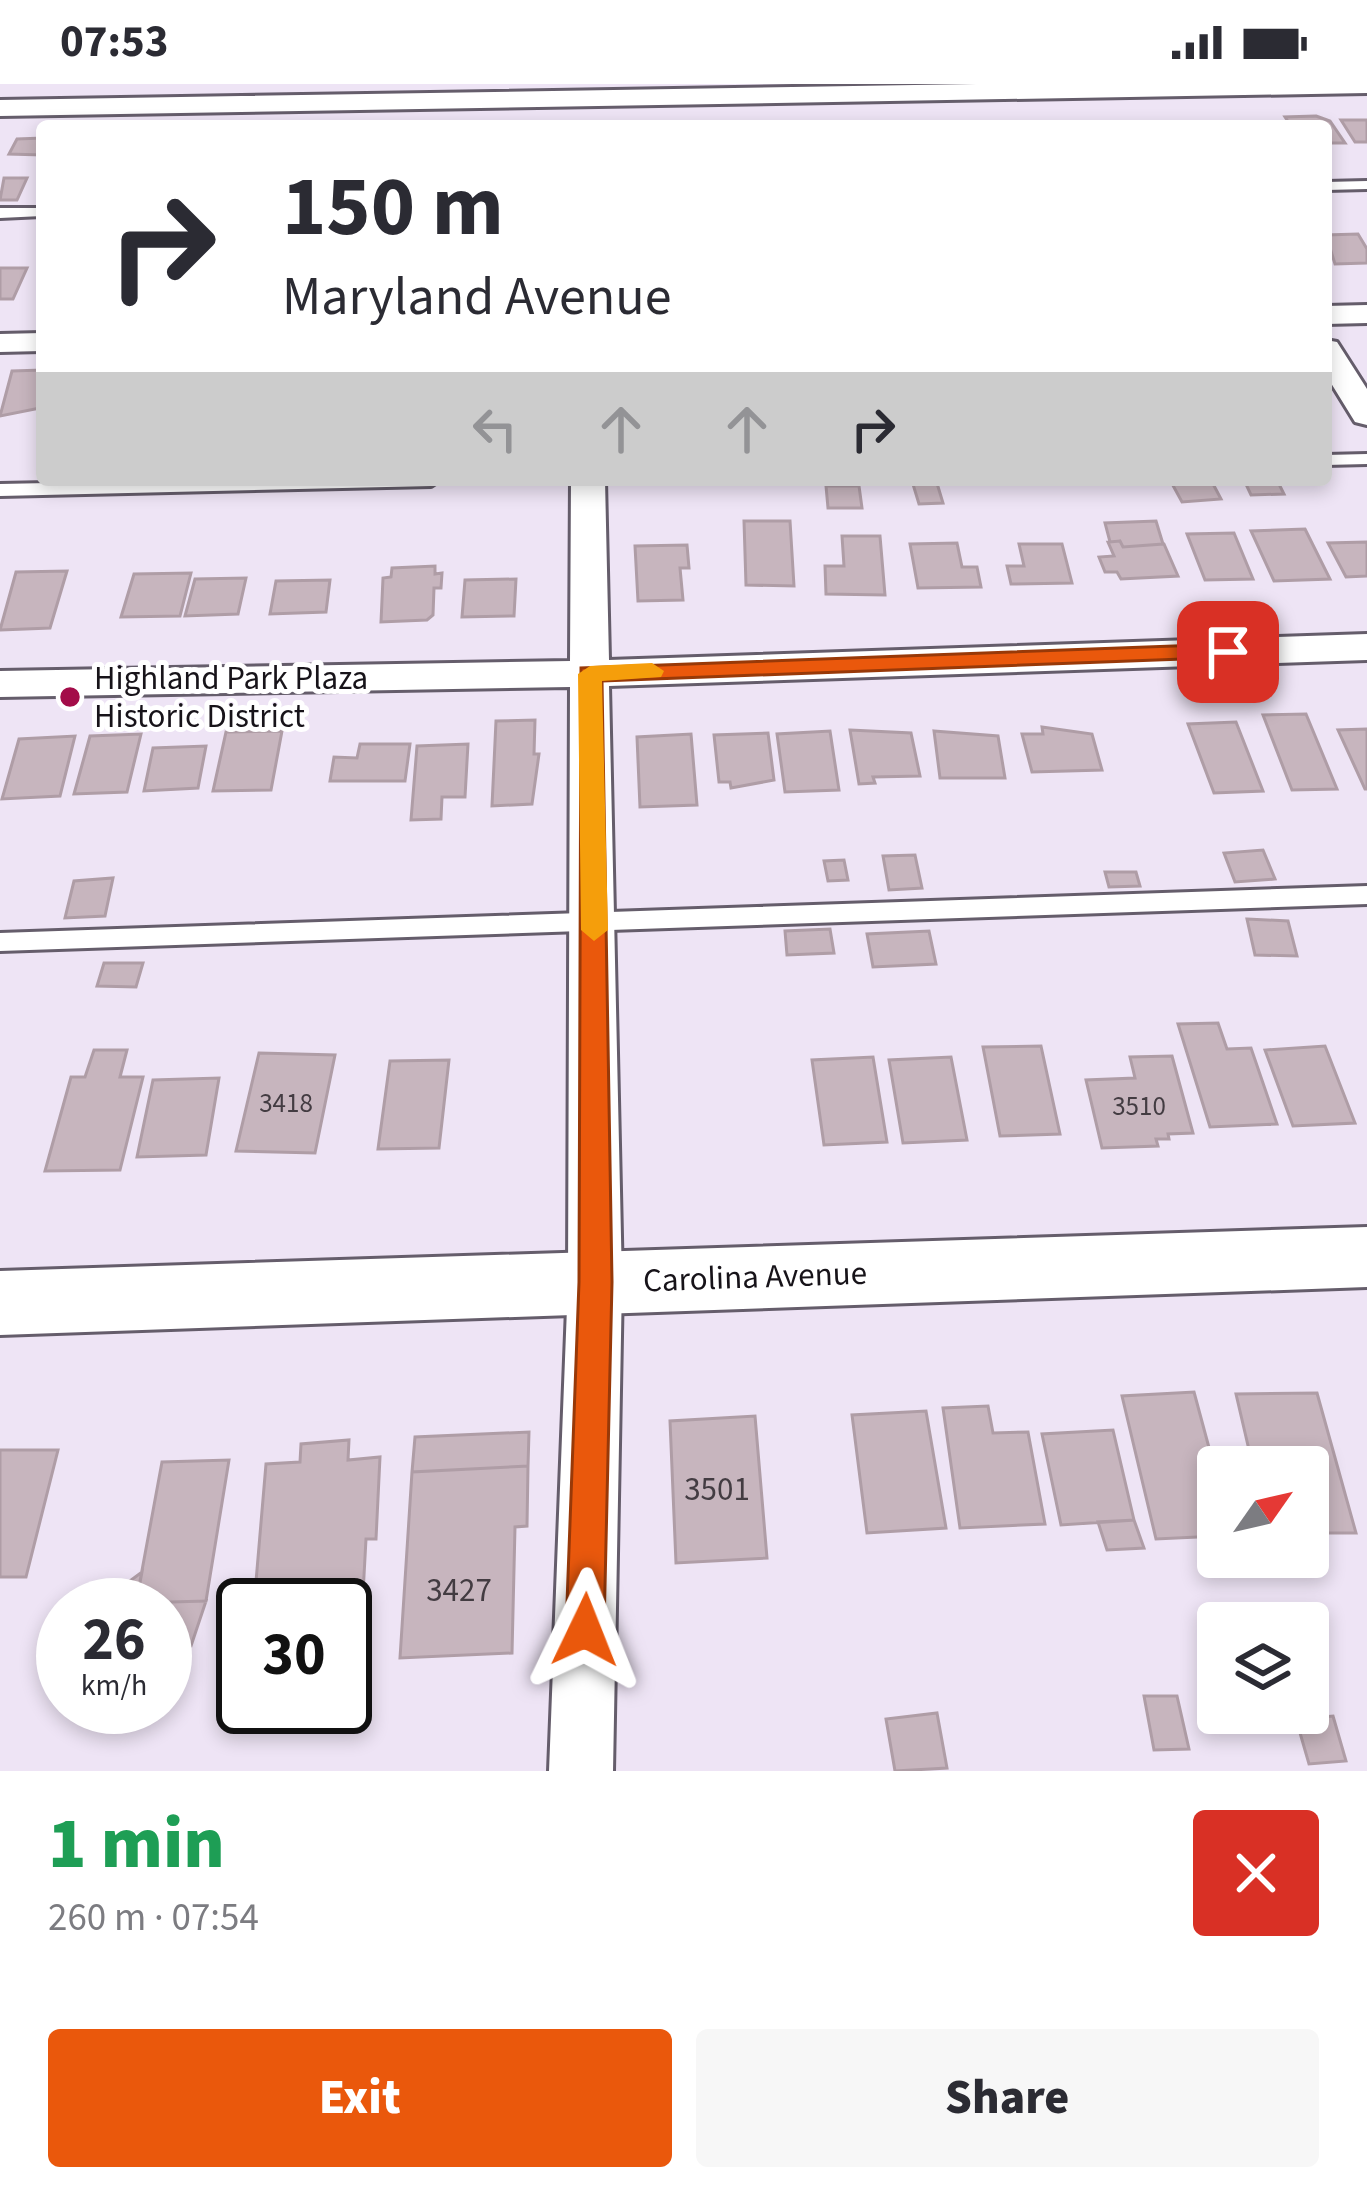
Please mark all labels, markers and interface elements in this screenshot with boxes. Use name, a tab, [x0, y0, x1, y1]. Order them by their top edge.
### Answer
text: 07:53	[60, 10, 169, 74]
text: 150 m	[282, 148, 504, 268]
icon: right	[84, 168, 240, 324]
text: Maryland Avenue	[282, 259, 672, 336]
icon: left	[462, 396, 528, 462]
icon: ahead	[588, 396, 654, 462]
icon: ahead	[714, 396, 780, 462]
icon: right	[840, 396, 906, 462]
pin	[1177, 601, 1279, 703]
icon: arrive	[1195, 619, 1261, 685]
place label: Highland Park Plaza Historic District	[94, 655, 368, 740]
marker: Highland Park Plaza Historic District	[57, 684, 83, 710]
house number: 3418	[259, 1084, 313, 1123]
house number: 3510	[1112, 1087, 1166, 1126]
street label: Carolina Avenue	[642, 1250, 868, 1304]
north arrow	[1197, 1446, 1329, 1578]
map controls	[1197, 1446, 1329, 1734]
house number: 3501	[684, 1466, 750, 1513]
house number: 3427	[426, 1567, 492, 1614]
position arrow	[522, 1567, 648, 1693]
speed limit sign: 30	[216, 1578, 372, 1734]
text: 26	[82, 1598, 146, 1683]
button: layers	[1197, 1602, 1329, 1734]
text: km/h	[81, 1664, 147, 1707]
text: 1 min	[48, 1793, 225, 1896]
button: close	[1193, 1810, 1319, 1936]
text: 260 m · 07:54	[48, 1890, 259, 1946]
button: Exit	[48, 2029, 672, 2167]
button: Share	[696, 2029, 1319, 2167]

